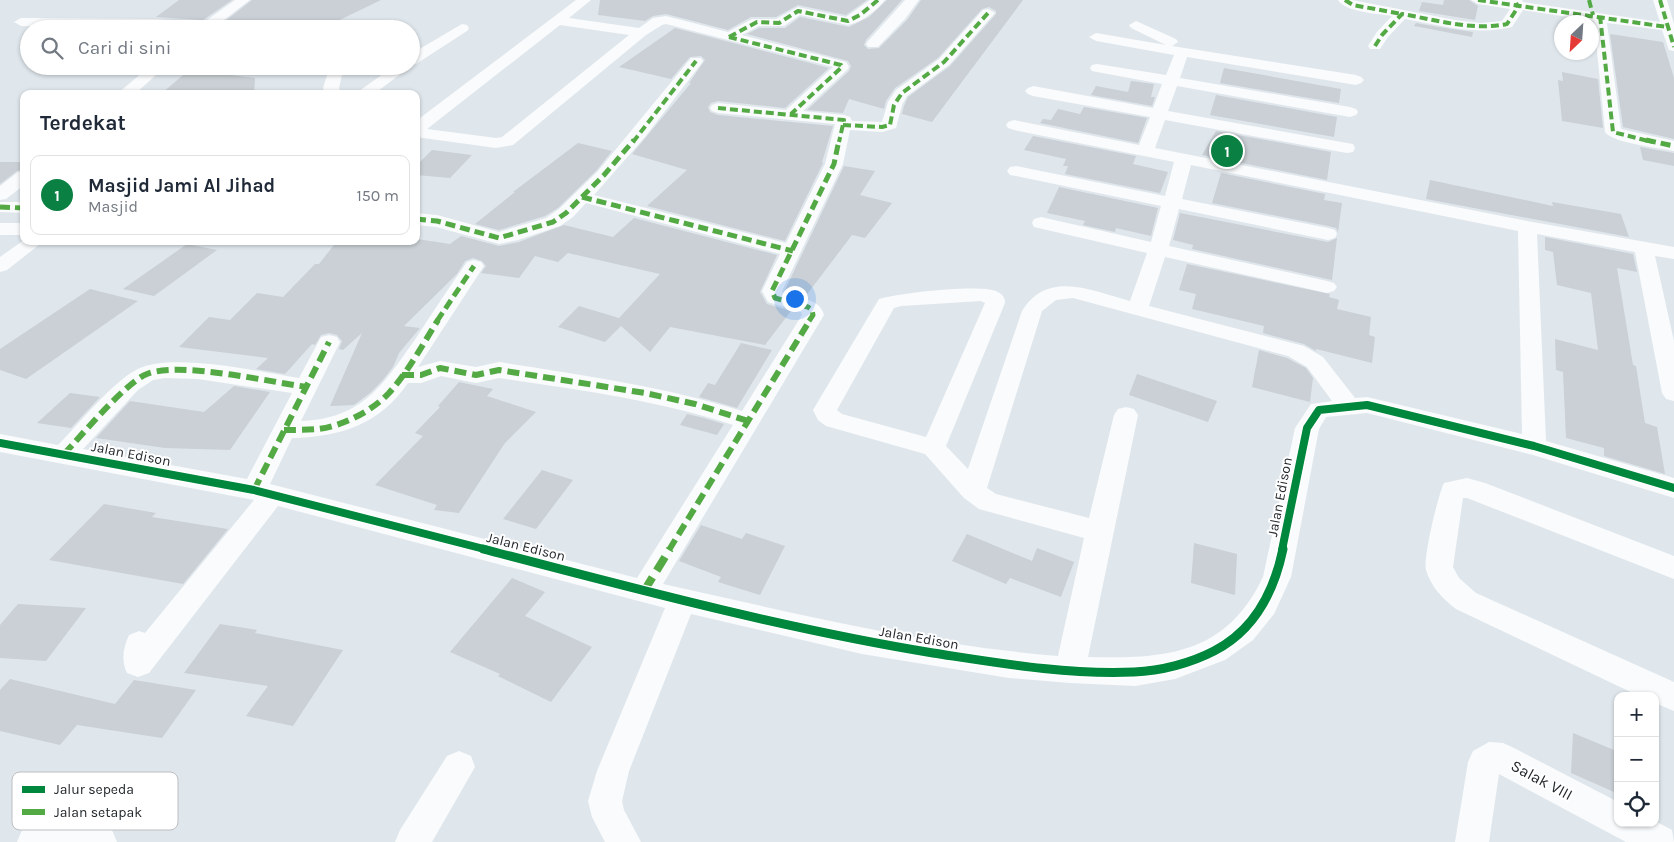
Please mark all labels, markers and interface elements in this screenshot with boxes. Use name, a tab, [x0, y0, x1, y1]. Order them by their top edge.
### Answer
north arrow	[1554, 15, 1599, 60]
search box	[20, 20, 420, 75]
icon: search	[38, 34, 66, 62]
text: Cari di sini	[78, 37, 171, 59]
text: Terdekat	[40, 111, 126, 135]
pin: 1	[1211, 132, 1243, 170]
text: Masjid Jami Al Jihad	[88, 175, 275, 197]
text: 1	[54, 186, 60, 205]
text: 150 m	[356, 186, 399, 205]
text: Masjid	[88, 197, 138, 216]
your location	[782, 286, 808, 312]
street label: Jalan Edison	[90, 438, 172, 470]
street label: Jalan Edison	[1264, 456, 1296, 538]
street label: Jalan Edison	[485, 529, 567, 565]
street label: Jalan Edison	[878, 623, 960, 653]
map controls	[1614, 692, 1659, 827]
button: +	[1614, 692, 1659, 737]
button: −	[1614, 737, 1659, 782]
street label: Salak VIII	[1508, 756, 1576, 804]
legend	[12, 772, 178, 830]
text: Jalur sepeda	[54, 781, 134, 798]
button: locate	[1614, 782, 1659, 827]
text: Jalan setapak	[54, 804, 142, 821]

